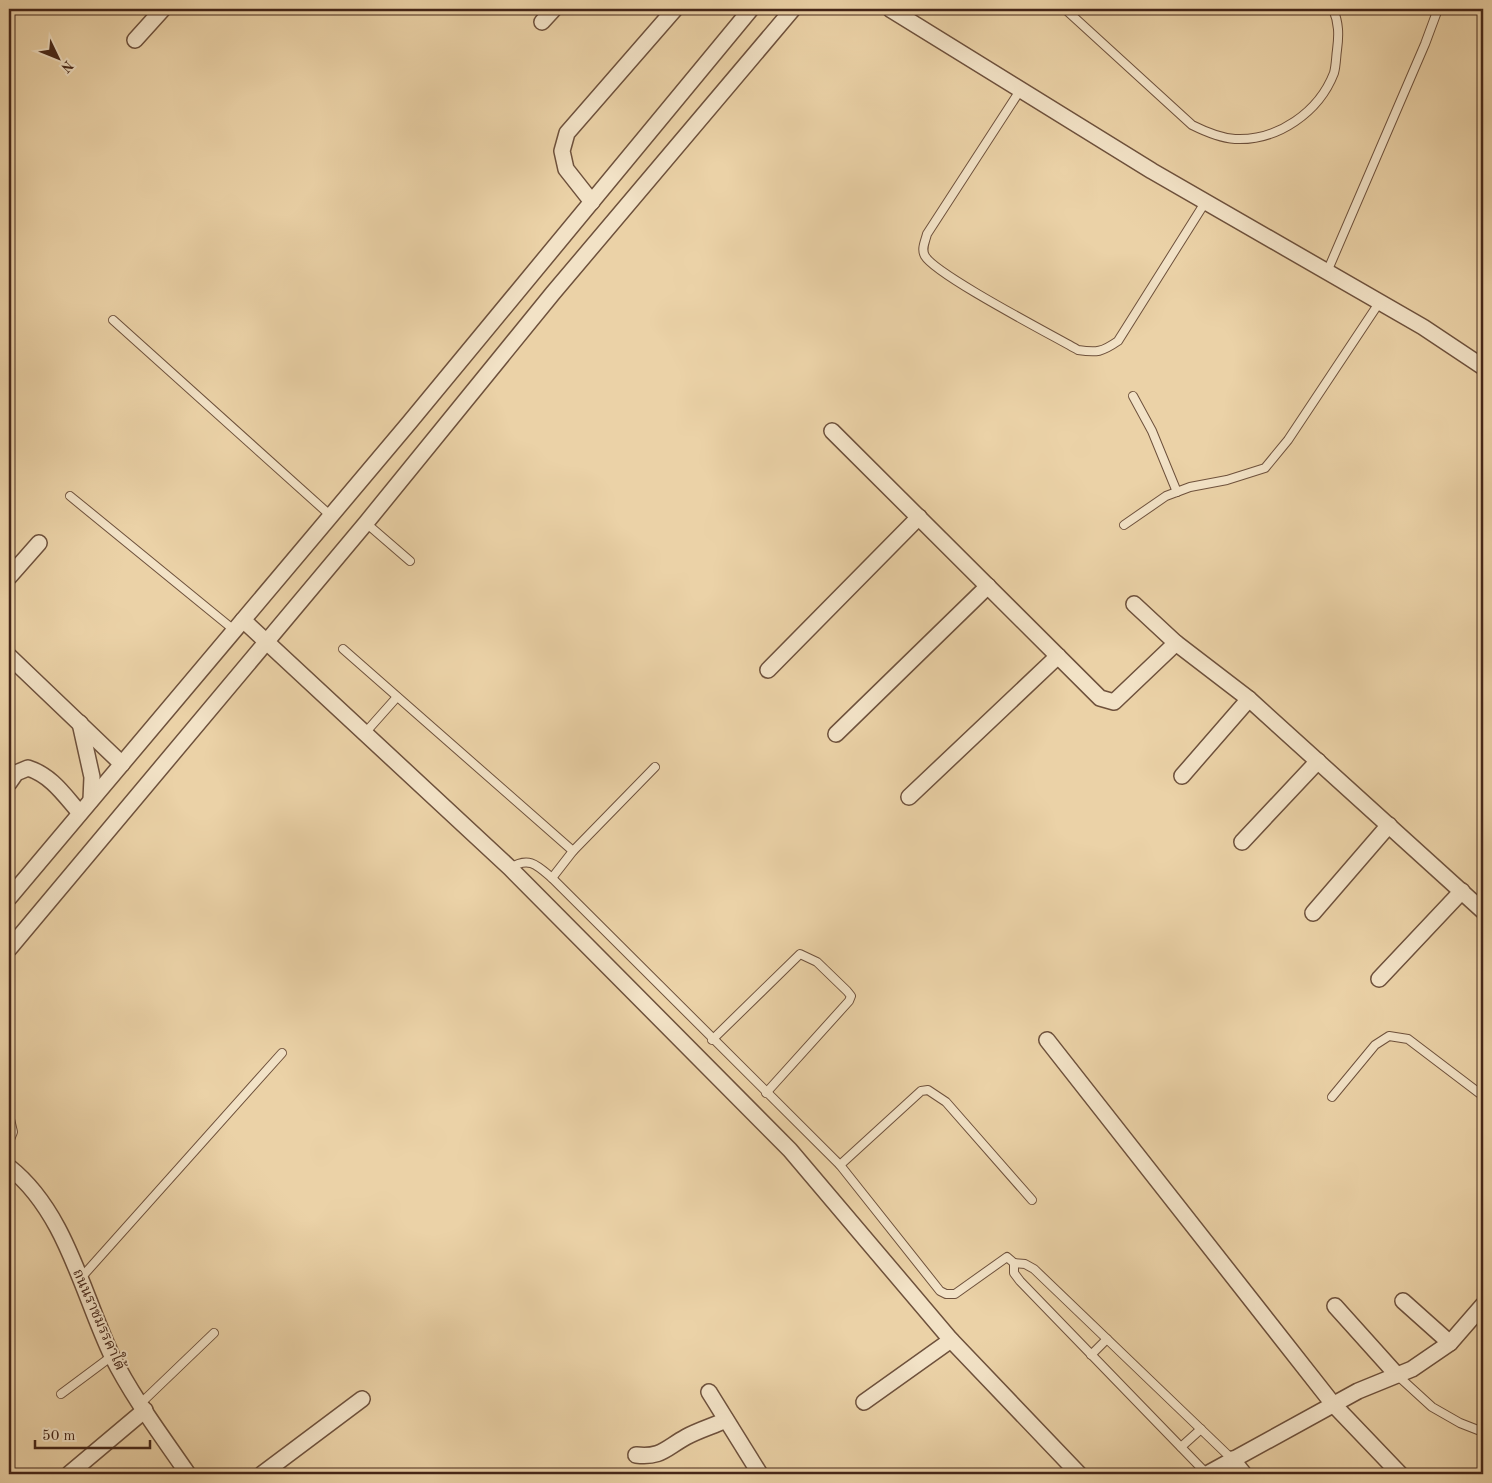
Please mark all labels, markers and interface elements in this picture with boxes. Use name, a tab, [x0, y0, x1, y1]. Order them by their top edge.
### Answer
north arrow	[32, 32, 82, 82]
text: N	[58, 57, 76, 75]
street label: ถนนราชมรรคาใต้	[69, 1265, 132, 1373]
scale bar	[35, 1418, 150, 1450]
text: 50 m	[42, 1429, 76, 1444]

